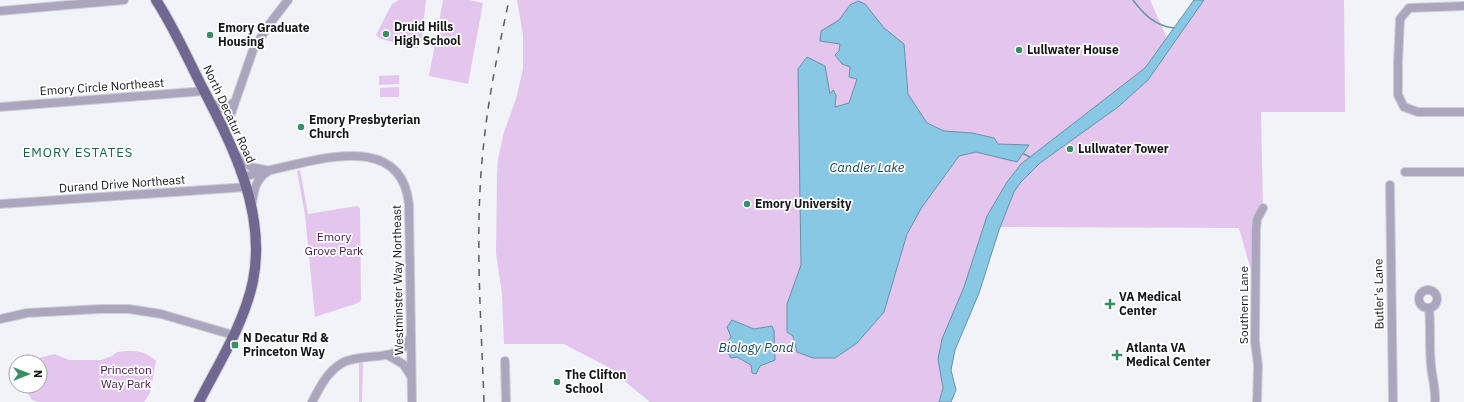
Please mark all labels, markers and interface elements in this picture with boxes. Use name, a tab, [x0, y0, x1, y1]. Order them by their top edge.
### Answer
place label: Druid Hills High School	[394, 19, 461, 48]
place label: Emory Graduate Housing	[218, 20, 310, 49]
marker: Druid Hills High School	[381, 29, 391, 39]
marker: Emory Graduate Housing	[205, 30, 215, 40]
place label: Lullwater House	[1027, 42, 1119, 57]
marker: Lullwater House	[1014, 45, 1024, 55]
street label: North Decatur Road	[200, 62, 259, 165]
street label: Emory Circle Northeast	[39, 75, 165, 98]
place label: Emory Presbyterian Church	[309, 112, 420, 141]
marker: Emory Presbyterian Church	[296, 122, 306, 132]
place label: Lullwater Tower	[1078, 141, 1169, 156]
district label: EMORY ESTATES	[23, 144, 133, 161]
marker: Lullwater Tower	[1065, 144, 1075, 154]
water label: Candler Lake	[830, 159, 905, 176]
street label: Durand Drive Northeast	[58, 172, 186, 195]
place label: Emory University	[755, 196, 852, 211]
marker: Emory University	[742, 199, 752, 209]
street label: Westminster Way Northeast	[389, 205, 406, 355]
park label: Emory Grove Park	[305, 229, 364, 258]
street label: Butler's Lane	[1370, 258, 1387, 330]
street label: Southern Lane	[1236, 266, 1251, 344]
place label: VA Medical Center	[1119, 289, 1182, 318]
marker: VA Medical Center	[1104, 298, 1116, 310]
place label: N Decatur Rd & Princeton Way	[243, 330, 329, 359]
water label: Biology Pond	[719, 339, 794, 356]
marker: N Decatur Rd & Princeton Way	[230, 340, 240, 350]
place label: Atlanta VA Medical Center	[1126, 340, 1211, 369]
marker: Atlanta VA Medical Center	[1111, 349, 1123, 361]
north arrow	[8, 354, 48, 394]
park label: Princeton Way Park	[100, 362, 152, 391]
place label: The Clifton School	[565, 367, 626, 396]
text: N	[31, 370, 45, 378]
marker: The Clifton School	[552, 377, 562, 387]

